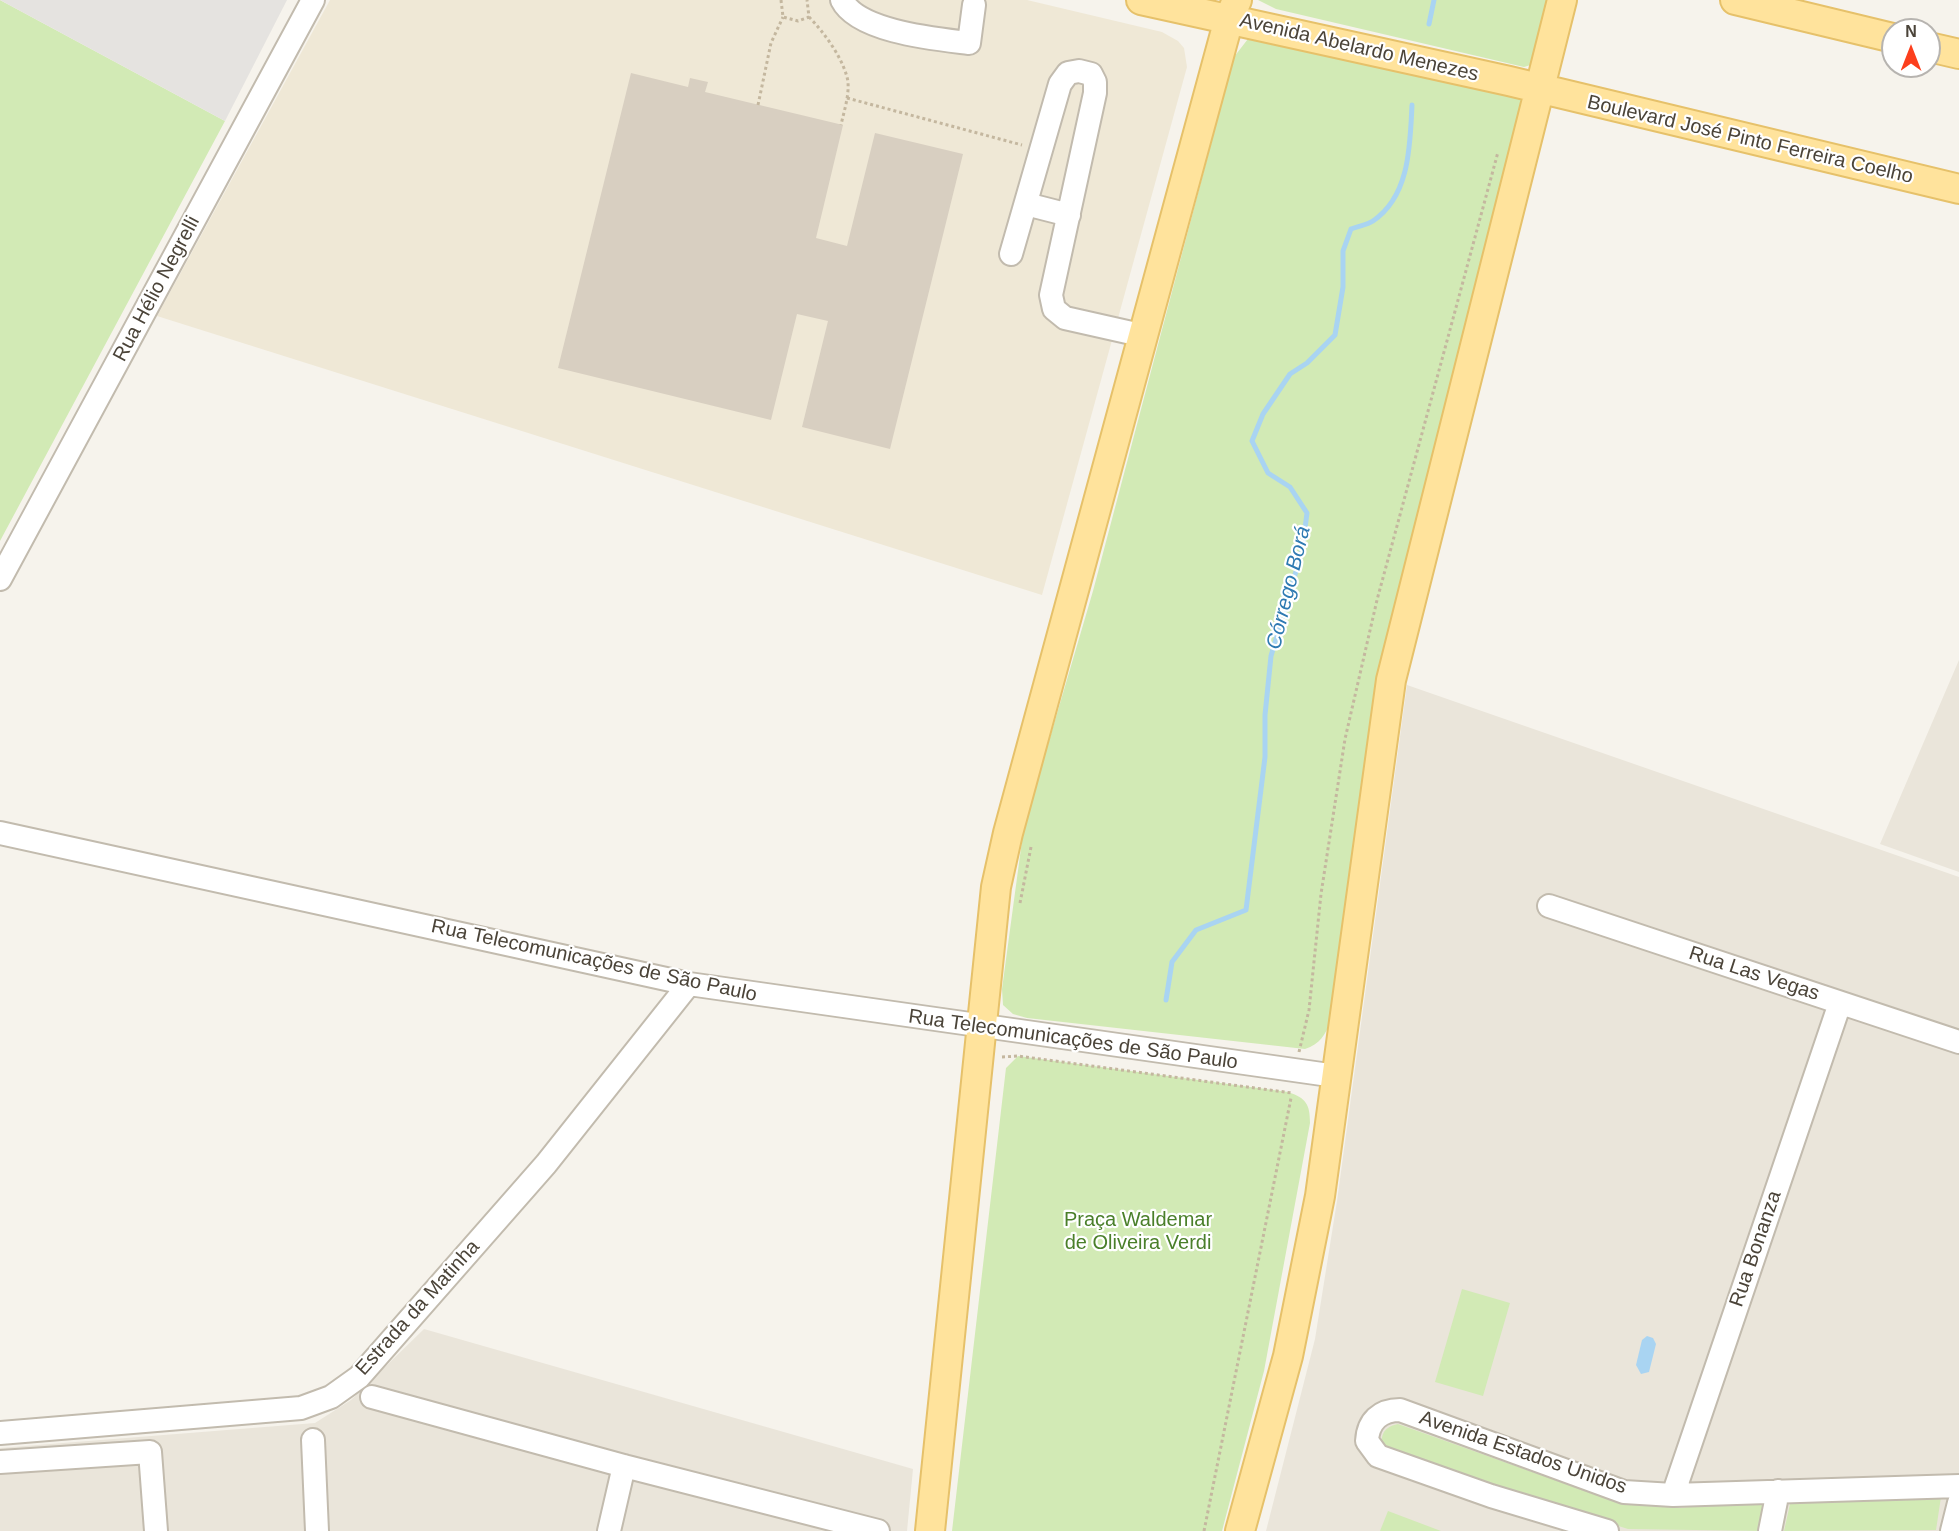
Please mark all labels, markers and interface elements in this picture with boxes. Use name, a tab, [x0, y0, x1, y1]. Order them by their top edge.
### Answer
street label: Avenida Abelardo Menezes	[1237, 9, 1481, 87]
north arrow	[1881, 18, 1941, 78]
text: N	[1905, 23, 1917, 40]
street label: Boulevard José Pinto Ferreira Coelho	[1585, 91, 1915, 189]
street label: Rua Hélio Negrelli	[109, 212, 205, 366]
water label: Córrego Borá	[1262, 524, 1316, 652]
street label: Rua Telecomunicações de São Paulo	[429, 915, 759, 1007]
street label: Rua Las Vegas	[1686, 942, 1822, 1006]
street label: Rua Telecomunicações de São Paulo	[907, 1005, 1239, 1075]
street label: Rua Bonanza	[1725, 1188, 1787, 1310]
park label: Praça Waldemar de Oliveira Verdi	[1064, 1208, 1212, 1255]
street label: Estrada da Matinha	[351, 1236, 485, 1380]
street label: Avenida Estados Unidos	[1416, 1406, 1630, 1500]

